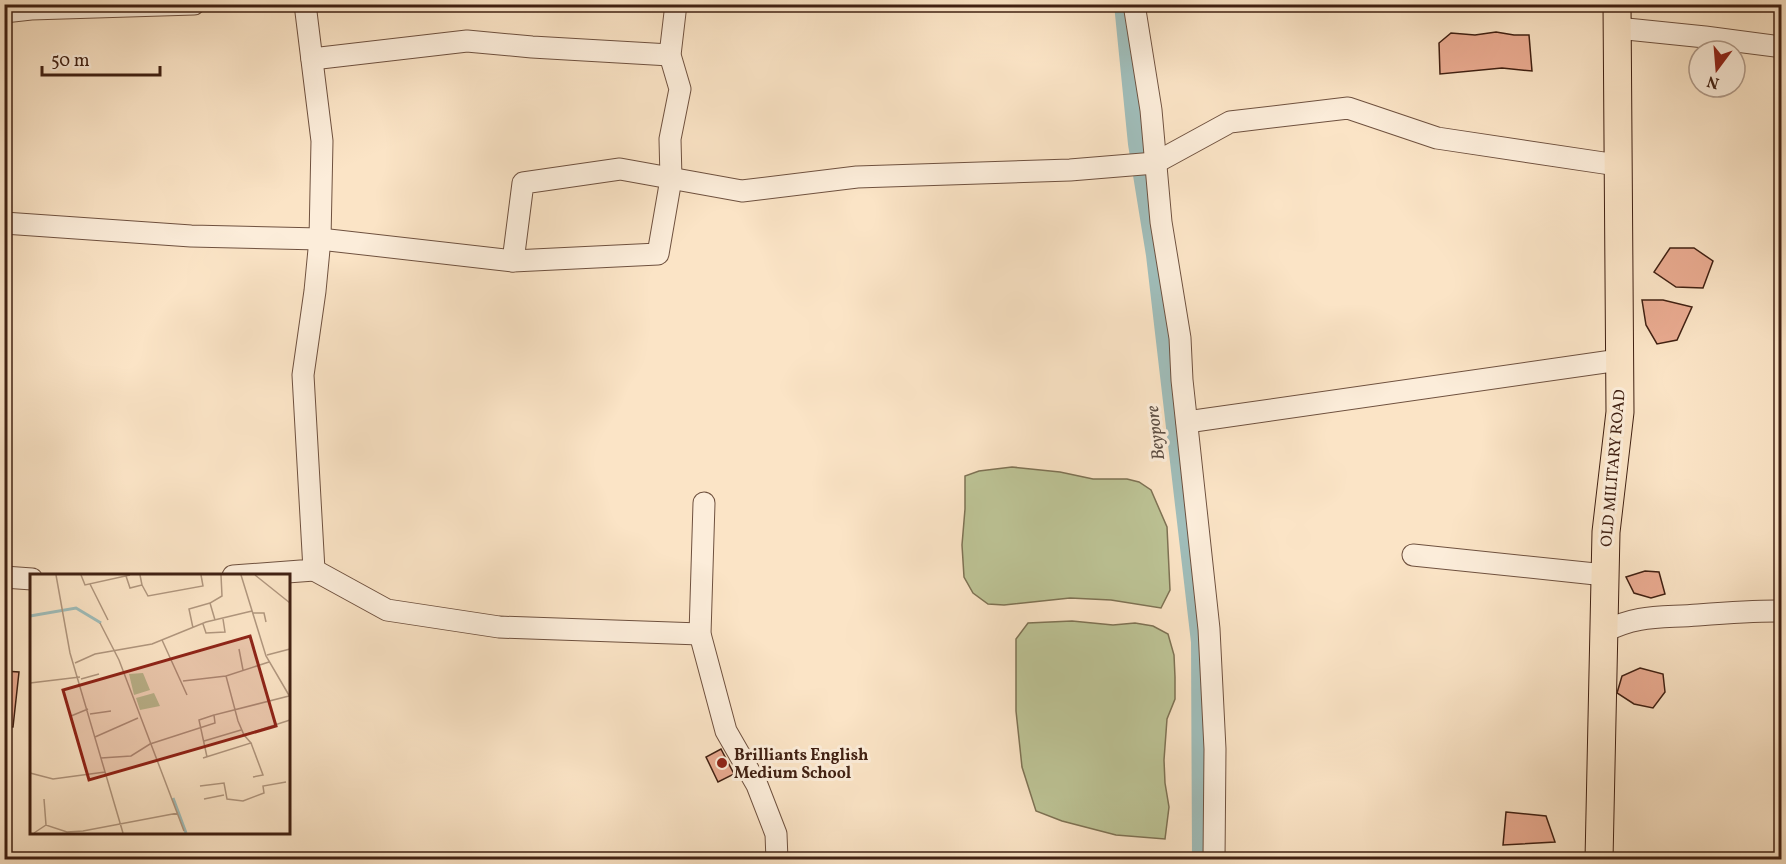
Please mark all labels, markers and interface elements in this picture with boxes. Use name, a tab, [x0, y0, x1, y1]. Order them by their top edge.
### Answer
scale bar	[42, 39, 160, 77]
north arrow	[1687, 39, 1747, 99]
text: 50 m	[51, 49, 90, 74]
text: N	[1704, 69, 1722, 94]
street label: OLD MILITARY ROAD	[1596, 388, 1632, 548]
water label: Beypore	[1141, 404, 1172, 462]
inset map	[30, 574, 290, 834]
place label: Brilliants English Medium School	[734, 745, 869, 785]
marker: Brilliants English Medium School	[715, 756, 729, 770]

